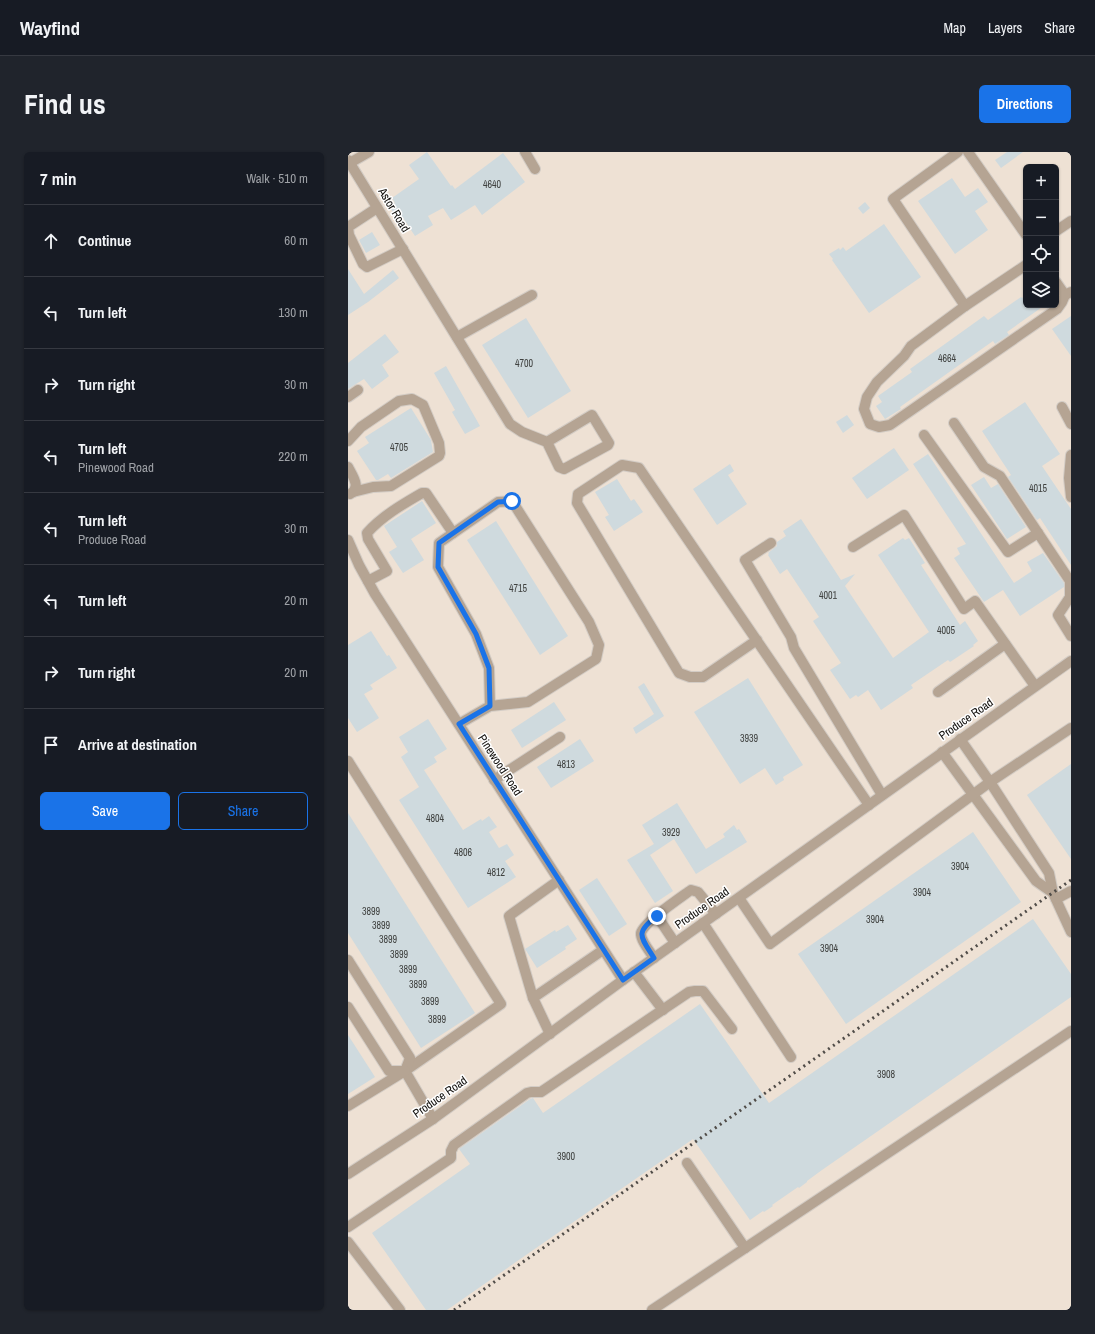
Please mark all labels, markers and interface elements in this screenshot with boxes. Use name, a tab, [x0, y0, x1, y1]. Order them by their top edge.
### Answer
text: Wayfind	[20, 15, 80, 41]
text: Map	[944, 19, 966, 37]
text: Layers	[988, 19, 1022, 37]
text: Share	[1044, 19, 1075, 37]
text: Find us	[24, 85, 106, 123]
button: Directions	[979, 85, 1071, 123]
map controls	[1023, 164, 1059, 308]
button: +	[1023, 164, 1059, 200]
text: 7 min	[40, 167, 76, 190]
text: Walk · 510 m	[246, 170, 308, 187]
house number: 4640	[483, 178, 502, 191]
street label: Astor Road	[374, 184, 414, 235]
button: −	[1023, 200, 1059, 236]
icon: ahead	[40, 230, 62, 252]
text: Continue	[78, 230, 131, 251]
text: 60 m	[284, 232, 308, 249]
button: locate	[1023, 236, 1059, 272]
button: layers	[1023, 272, 1059, 308]
icon: left	[40, 302, 62, 324]
text: Turn left	[78, 302, 126, 323]
text: 130 m	[278, 304, 308, 321]
house number: 4664	[938, 352, 957, 365]
house number: 4700	[515, 357, 534, 370]
icon: right	[40, 374, 62, 396]
text: Turn right	[78, 374, 135, 395]
text: 30 m	[284, 376, 308, 393]
text: Turn left	[78, 438, 126, 459]
house number: 4705	[390, 441, 409, 454]
icon: left	[40, 446, 62, 468]
text: 220 m	[278, 448, 308, 465]
text: Pinewood Road	[78, 459, 154, 476]
house number: 4015	[1029, 482, 1048, 495]
route start	[503, 492, 521, 510]
text: Turn left	[78, 510, 126, 531]
icon: left	[40, 518, 62, 540]
text: 30 m	[284, 520, 308, 537]
text: Produce Road	[78, 531, 146, 548]
house number: 4715	[509, 582, 528, 595]
house number: 4001	[819, 589, 838, 602]
icon: left	[40, 590, 62, 612]
text: Turn left	[78, 590, 126, 611]
text: 20 m	[284, 592, 308, 609]
house number: 4005	[937, 624, 956, 637]
icon: right	[40, 662, 62, 684]
text: Turn right	[78, 662, 135, 683]
text: 20 m	[284, 664, 308, 681]
street label: Produce Road	[936, 694, 996, 744]
street label: Pinewood Road	[474, 731, 526, 799]
house number: 3939	[740, 732, 759, 745]
icon: arrive	[40, 734, 62, 756]
text: Arrive at destination	[78, 734, 197, 755]
house number: 4813	[557, 758, 576, 771]
button: Save	[40, 792, 170, 830]
button: Share	[178, 792, 308, 830]
house number: 4804	[426, 812, 445, 825]
house number: 3929	[662, 826, 681, 839]
house number: 4806	[454, 846, 473, 859]
house number: 3904	[951, 860, 970, 873]
house number: 4812	[487, 866, 506, 879]
street label: Produce Road	[672, 883, 732, 933]
house number: 3904	[913, 886, 932, 899]
house number: 3899	[362, 905, 381, 918]
route end	[648, 907, 666, 925]
house number: 3904	[866, 913, 885, 926]
house number: 3899	[372, 919, 391, 932]
house number: 3899	[379, 933, 398, 946]
house number: 3904	[820, 942, 839, 955]
house number: 3899	[390, 948, 409, 961]
house number: 3899	[399, 963, 418, 976]
house number: 3899	[409, 978, 428, 991]
house number: 3899	[421, 995, 440, 1008]
house number: 3899	[428, 1013, 447, 1026]
house number: 3908	[877, 1068, 896, 1081]
street label: Produce Road	[410, 1072, 470, 1122]
house number: 3900	[557, 1150, 576, 1163]

